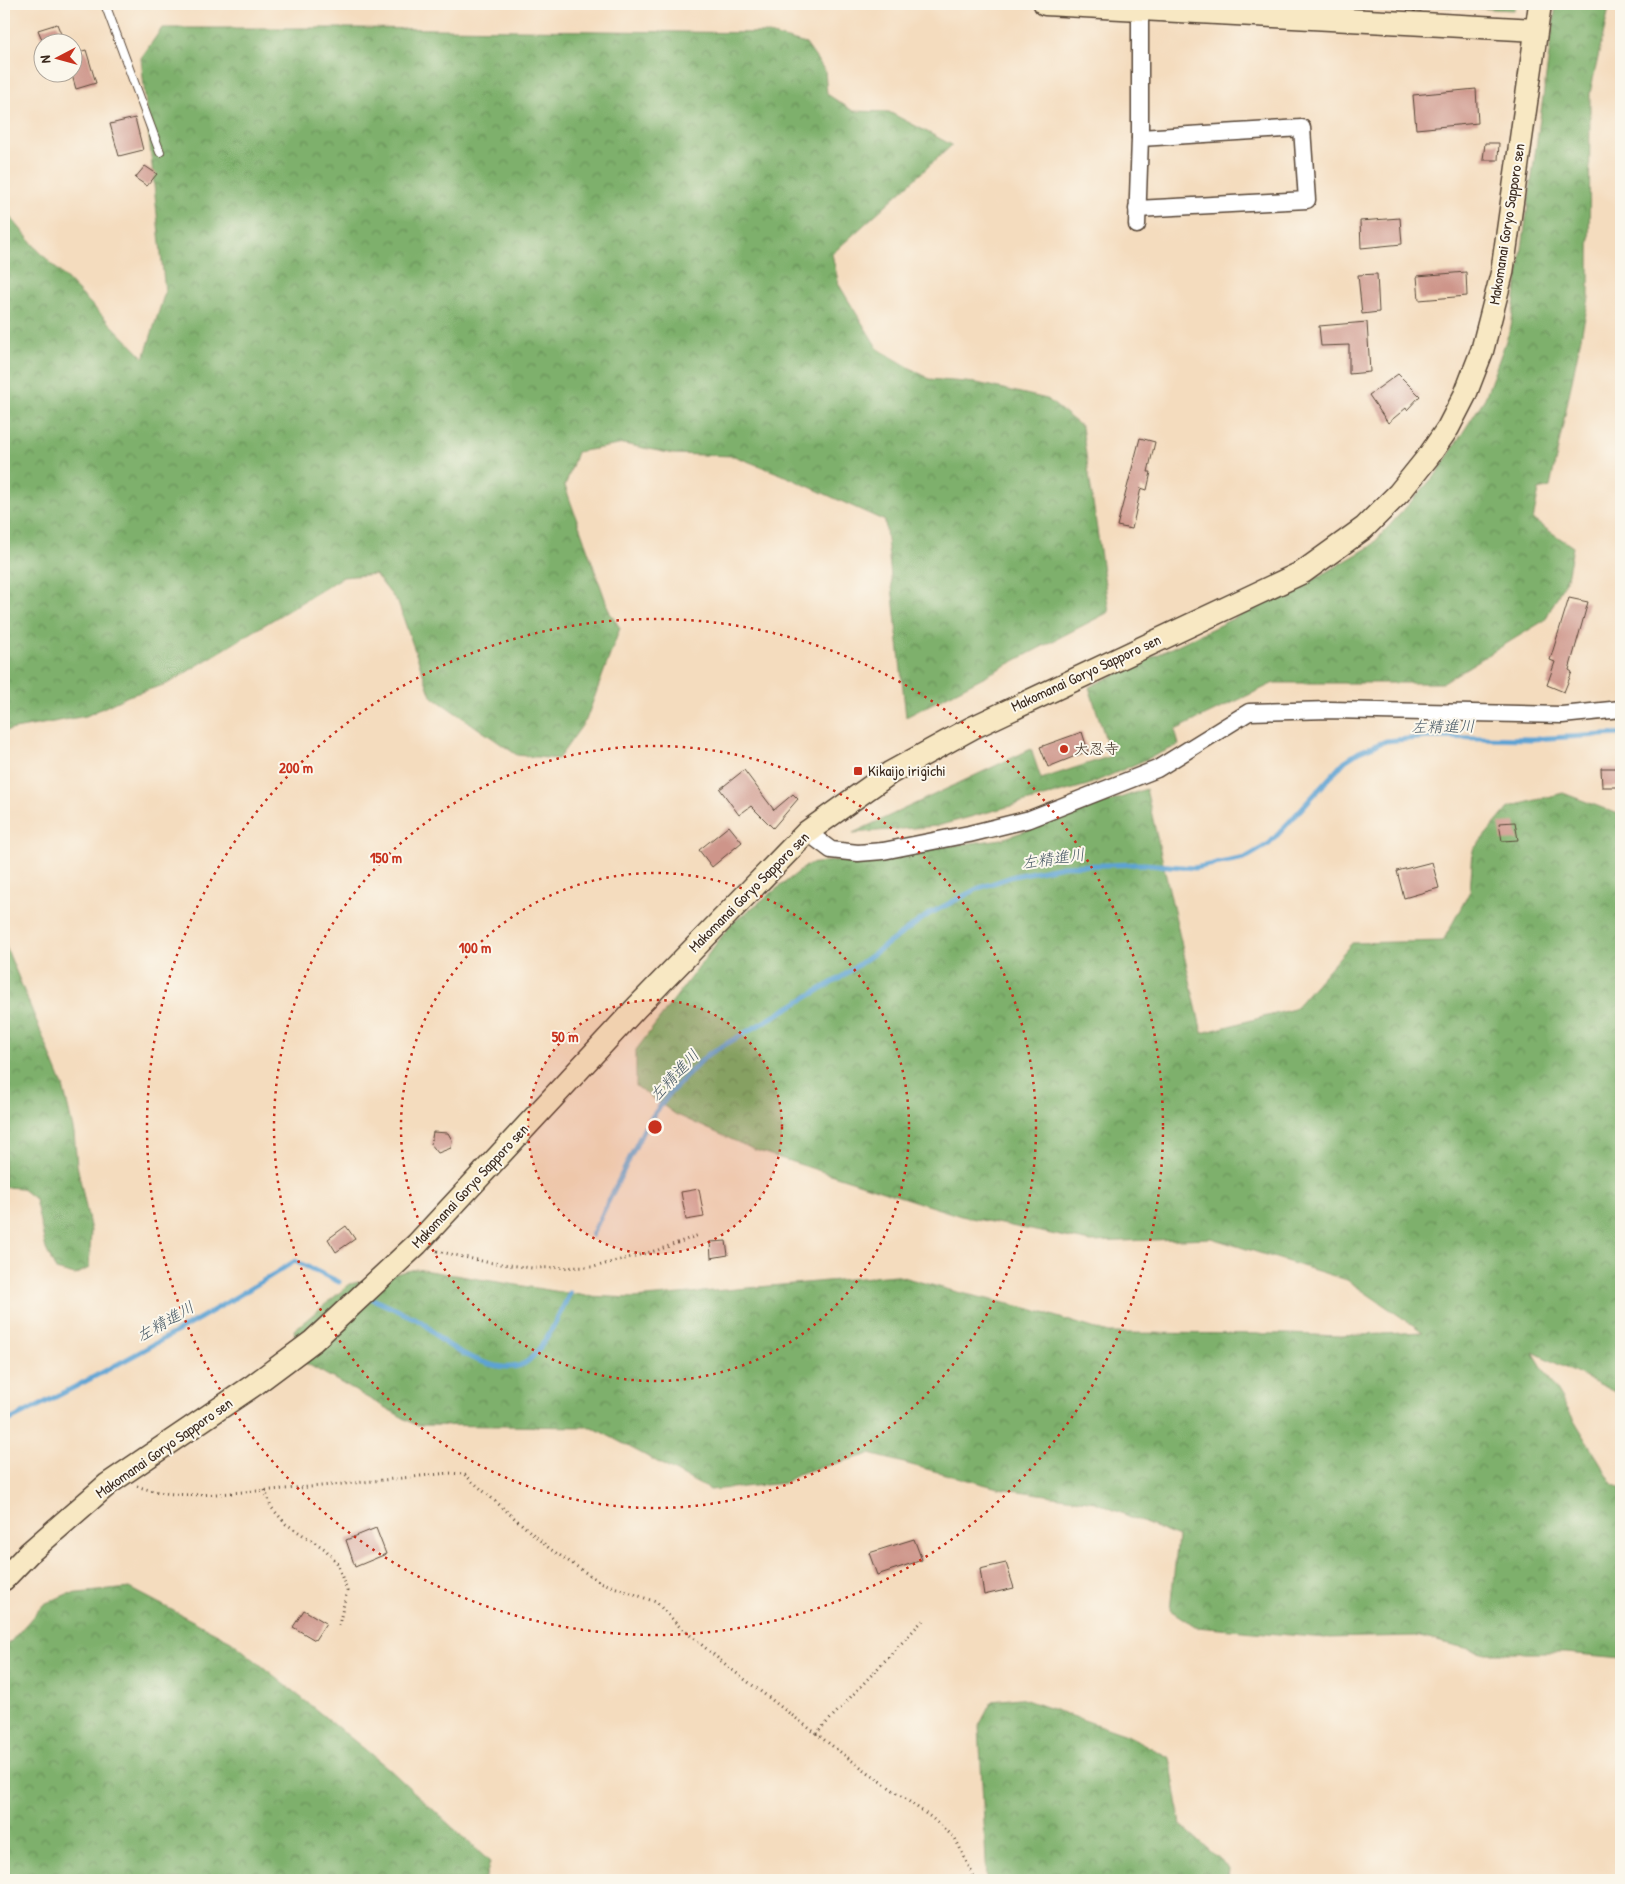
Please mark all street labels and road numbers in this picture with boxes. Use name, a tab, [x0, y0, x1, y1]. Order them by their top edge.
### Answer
street label: Makomanai Goryo Sapporo sen	[1483, 142, 1530, 306]
street label: Makomanai Goryo Sapporo sen	[1008, 629, 1164, 716]
street label: Makomanai Goryo Sapporo sen	[684, 826, 814, 957]
street label: Makomanai Goryo Sapporo sen	[406, 1119, 533, 1252]
street label: Makomanai Goryo Sapporo sen	[91, 1392, 237, 1503]

